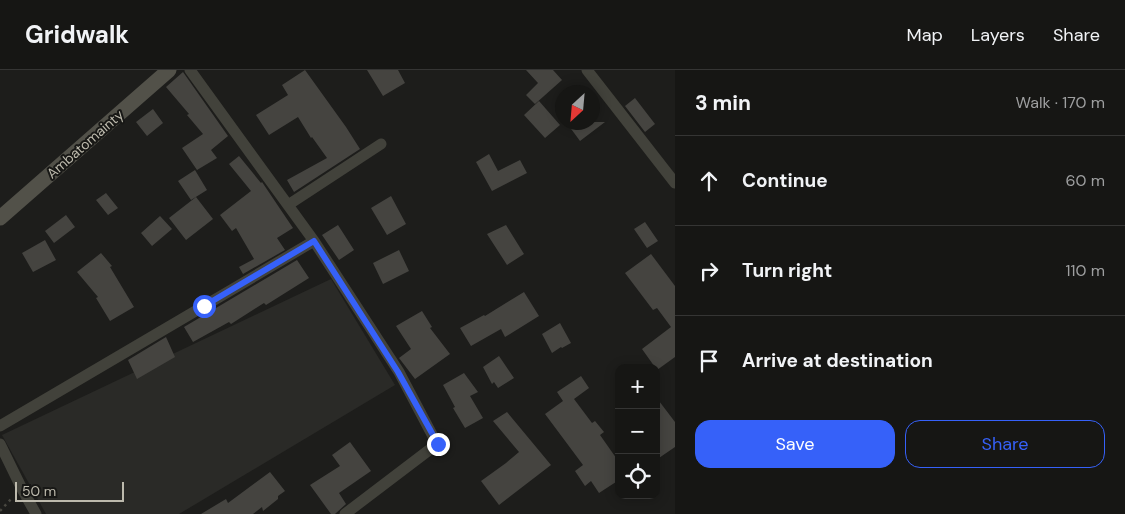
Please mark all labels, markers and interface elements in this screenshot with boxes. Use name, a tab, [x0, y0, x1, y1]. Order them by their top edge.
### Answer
text: Gridwalk	[25, 19, 129, 50]
text: Map	[907, 23, 943, 47]
text: Layers	[971, 23, 1025, 47]
text: Share	[1053, 23, 1100, 47]
north arrow	[555, 85, 600, 130]
text: 3 min	[695, 89, 751, 117]
text: Walk · 170 m	[1016, 92, 1105, 113]
street label: Ambatomainty	[43, 105, 127, 182]
icon: ahead	[695, 167, 723, 195]
text: Continue	[742, 168, 828, 193]
text: 60 m	[1065, 170, 1105, 191]
icon: right	[695, 257, 723, 285]
text: Turn right	[742, 258, 832, 283]
text: 110 m	[1066, 260, 1105, 281]
route start	[193, 295, 216, 318]
icon: arrive	[695, 347, 723, 375]
text: Arrive at destination	[742, 348, 933, 373]
map controls	[615, 364, 660, 499]
button: +	[615, 364, 660, 409]
button: −	[615, 409, 660, 454]
button: Save	[695, 420, 895, 468]
button: Share	[905, 420, 1105, 468]
route end	[427, 433, 450, 456]
button: locate	[615, 454, 660, 499]
scale bar	[15, 479, 124, 502]
text: 50 m	[22, 482, 56, 500]

